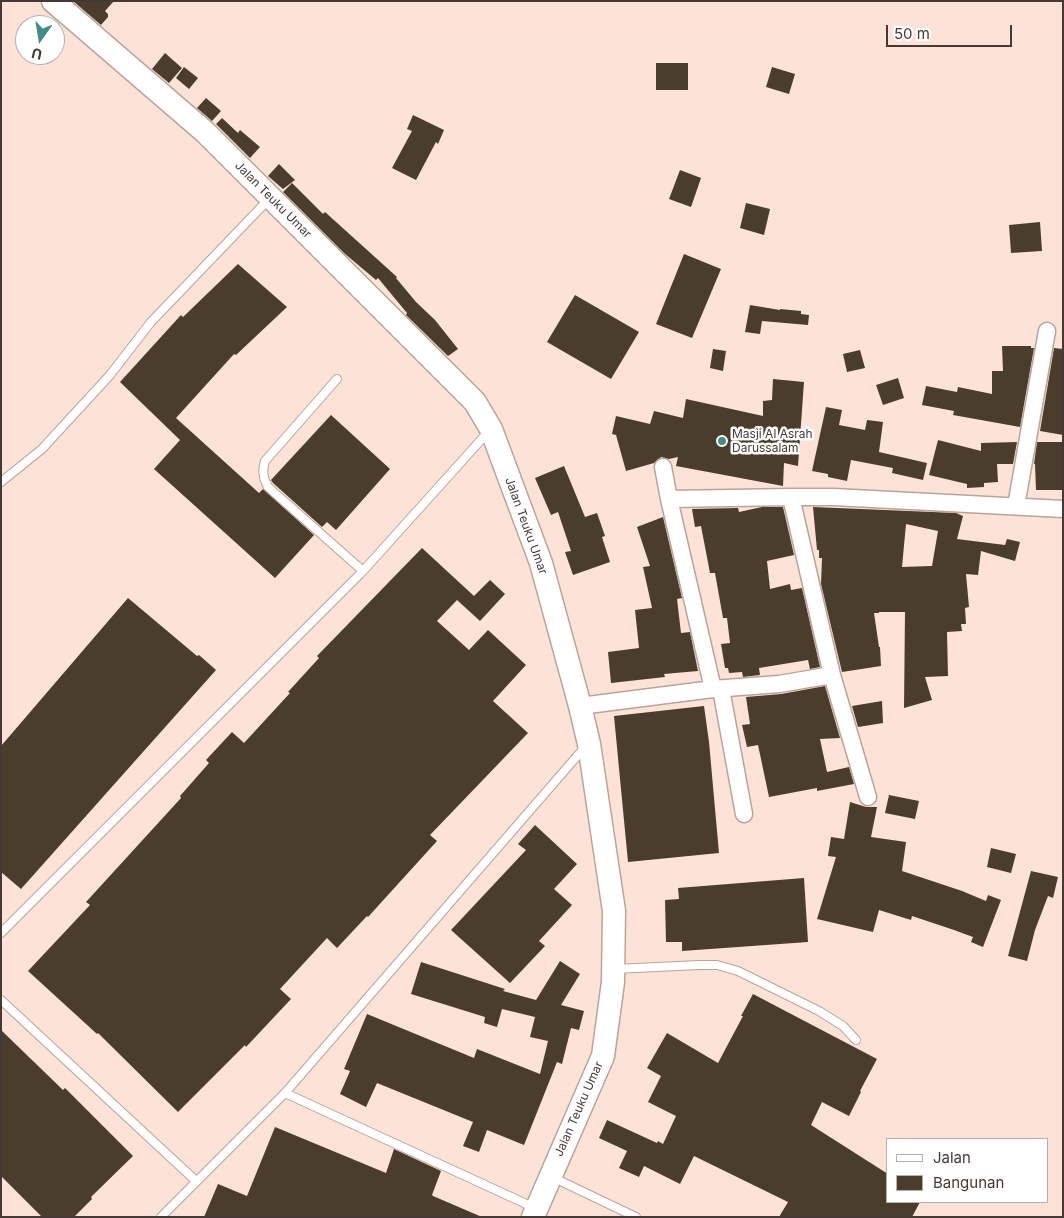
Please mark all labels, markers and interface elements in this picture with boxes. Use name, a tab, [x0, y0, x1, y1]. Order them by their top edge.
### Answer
north arrow	[15, 15, 65, 65]
scale bar	[889, 15, 1015, 47]
text: 50 m	[894, 24, 930, 43]
text: U	[30, 45, 44, 64]
street label: Jalan Teuku Umar	[232, 159, 314, 241]
place label: Masji Al Asrah Darussalam	[732, 427, 813, 455]
marker: Masji Al Asrah Darussalam	[716, 435, 728, 447]
street label: Jalan Teuku Umar	[502, 475, 550, 577]
street label: Jalan Teuku Umar	[552, 1059, 606, 1159]
legend	[886, 1138, 1049, 1203]
text: Jalan	[933, 1148, 971, 1167]
text: Bangunan	[933, 1173, 1004, 1192]

